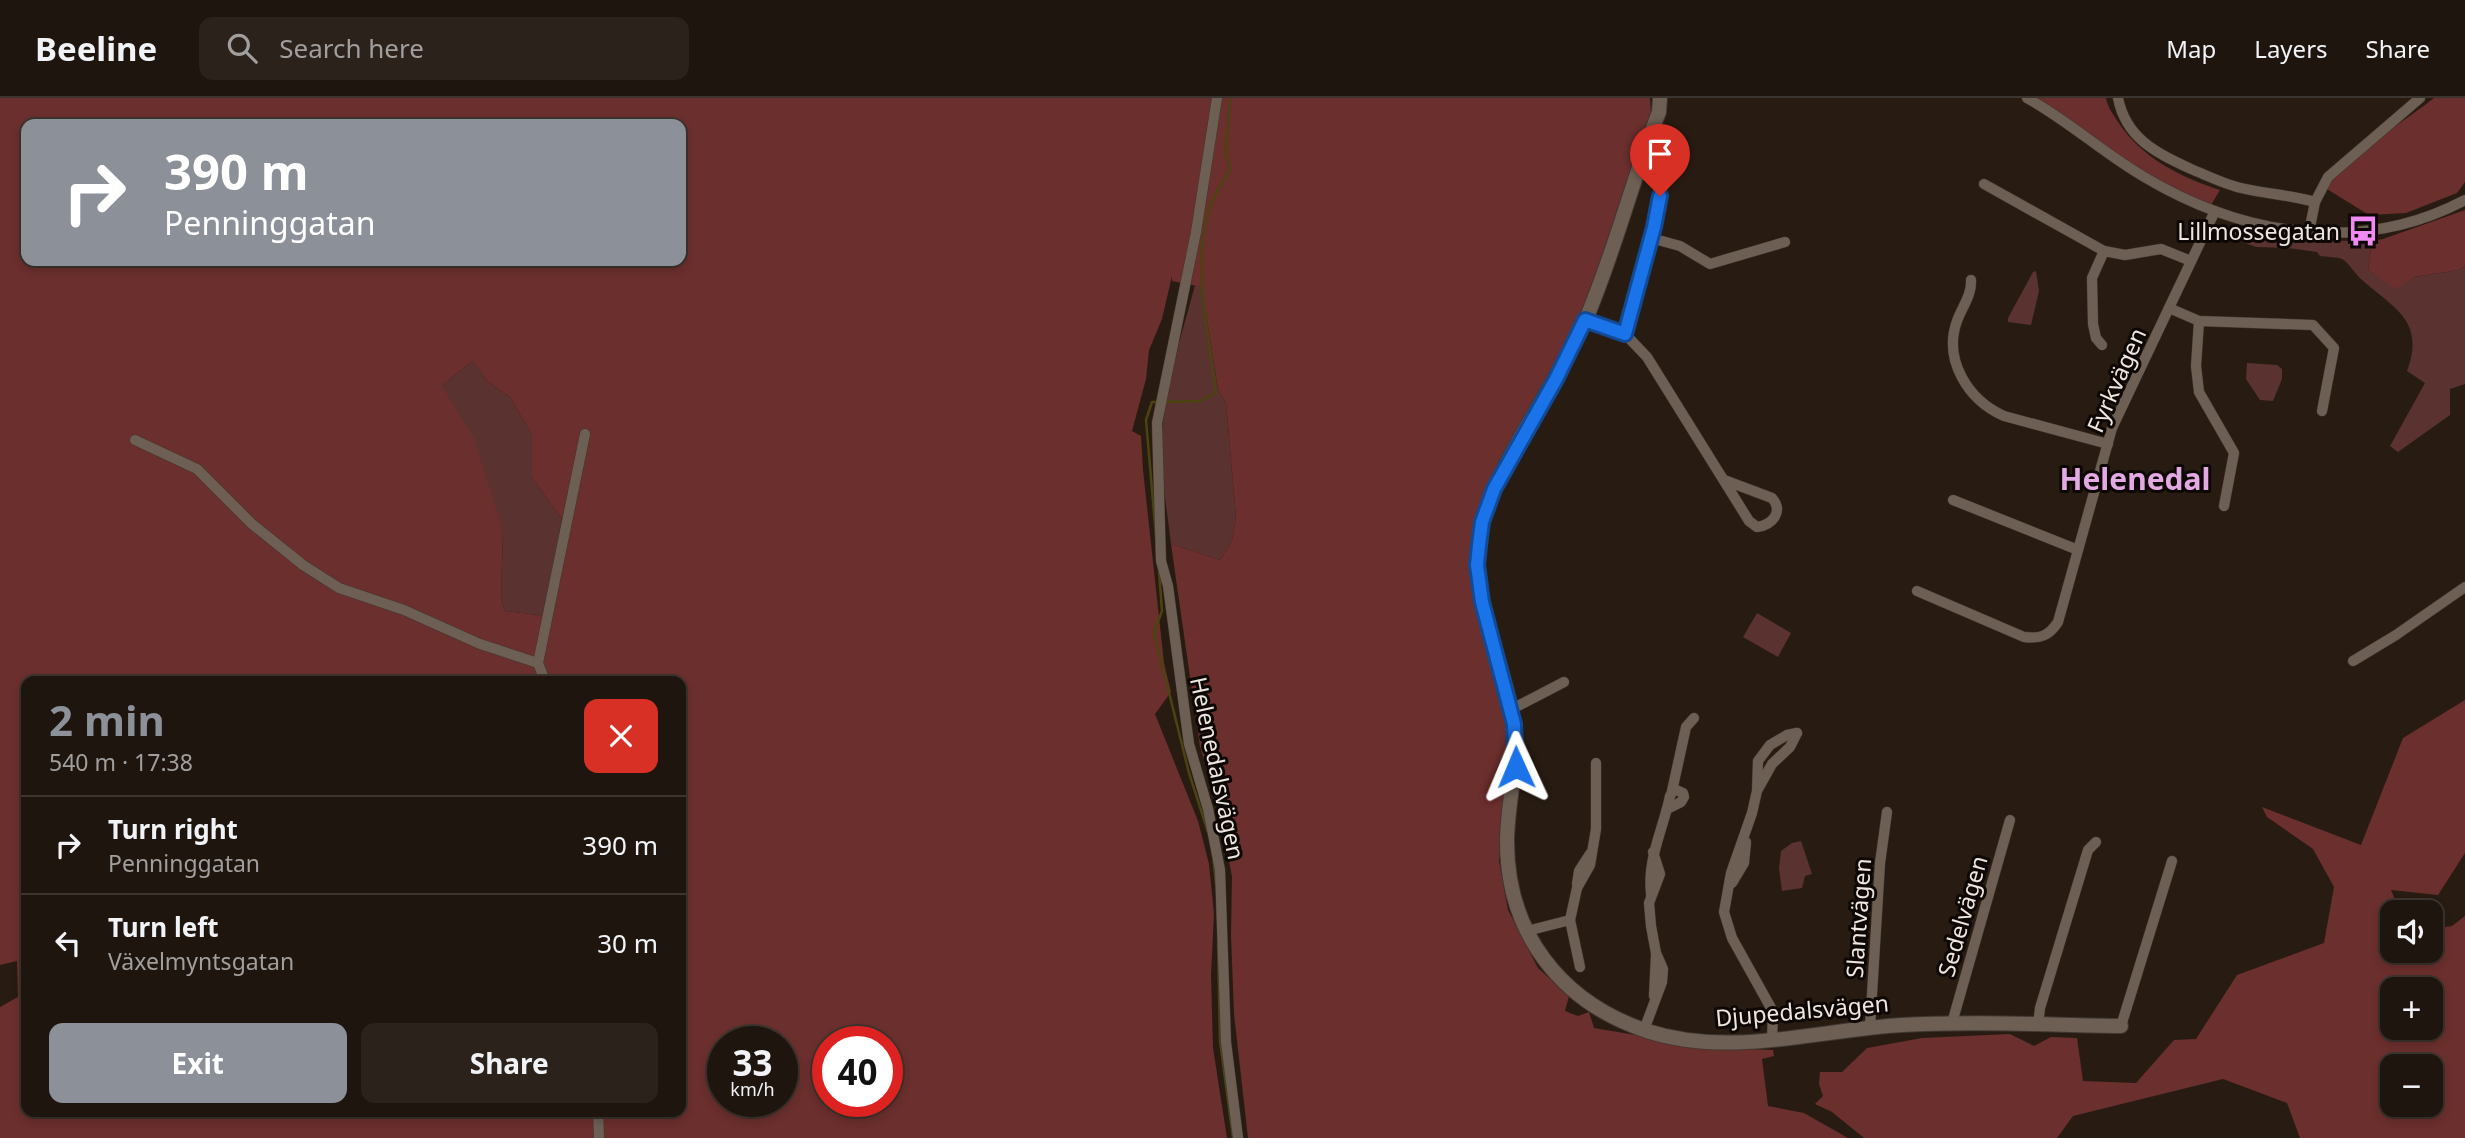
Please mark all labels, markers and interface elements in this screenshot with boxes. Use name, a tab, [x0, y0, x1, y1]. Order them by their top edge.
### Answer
search box	[199, 17, 689, 80]
text: Beeline	[35, 26, 157, 71]
icon: search	[223, 29, 261, 67]
text: Search here	[279, 30, 424, 66]
text: Map	[2166, 32, 2216, 65]
text: Layers	[2254, 32, 2328, 65]
text: Share	[2366, 32, 2430, 65]
pin	[1630, 124, 1690, 196]
icon: arrive	[1641, 135, 1679, 173]
text: 390 m	[164, 138, 309, 204]
icon: right	[49, 147, 140, 238]
text: Penninggatan	[164, 201, 376, 244]
bus stop icon: Lillmossegatan	[2346, 214, 2380, 248]
place label: Lillmossegatan	[2177, 215, 2340, 247]
street label: Fyrkvägen	[2079, 323, 2153, 437]
district label: Helenedal	[2060, 458, 2211, 499]
street label: Helenedalsvägen	[1183, 674, 1253, 862]
text: 2 min	[49, 691, 165, 748]
button: close	[584, 699, 658, 773]
position arrow	[1479, 730, 1553, 804]
text: 540 m · 17:38	[49, 746, 193, 778]
text: Turn right	[108, 811, 238, 847]
icon: right	[49, 826, 87, 864]
text: 390 m	[582, 827, 658, 863]
text: Penninggatan	[108, 847, 260, 879]
street label: Sedelvägen	[1929, 852, 1995, 980]
street label: Slantvägen	[1838, 857, 1878, 979]
map controls	[2380, 900, 2443, 1117]
button: sound	[2380, 900, 2443, 963]
text: Turn left	[108, 909, 219, 945]
icon: left	[49, 924, 87, 962]
text: 30 m	[597, 925, 658, 961]
text: Växelmyntsgatan	[108, 945, 294, 977]
button: +	[2380, 977, 2443, 1040]
street label: Djupedalsvägen	[1714, 986, 1890, 1034]
button: Exit	[49, 1023, 347, 1103]
button: Share	[361, 1023, 658, 1103]
speed limit sign: 40	[812, 1026, 903, 1117]
text: 33	[732, 1039, 773, 1086]
button: −	[2380, 1054, 2443, 1117]
text: km/h	[730, 1077, 775, 1101]

